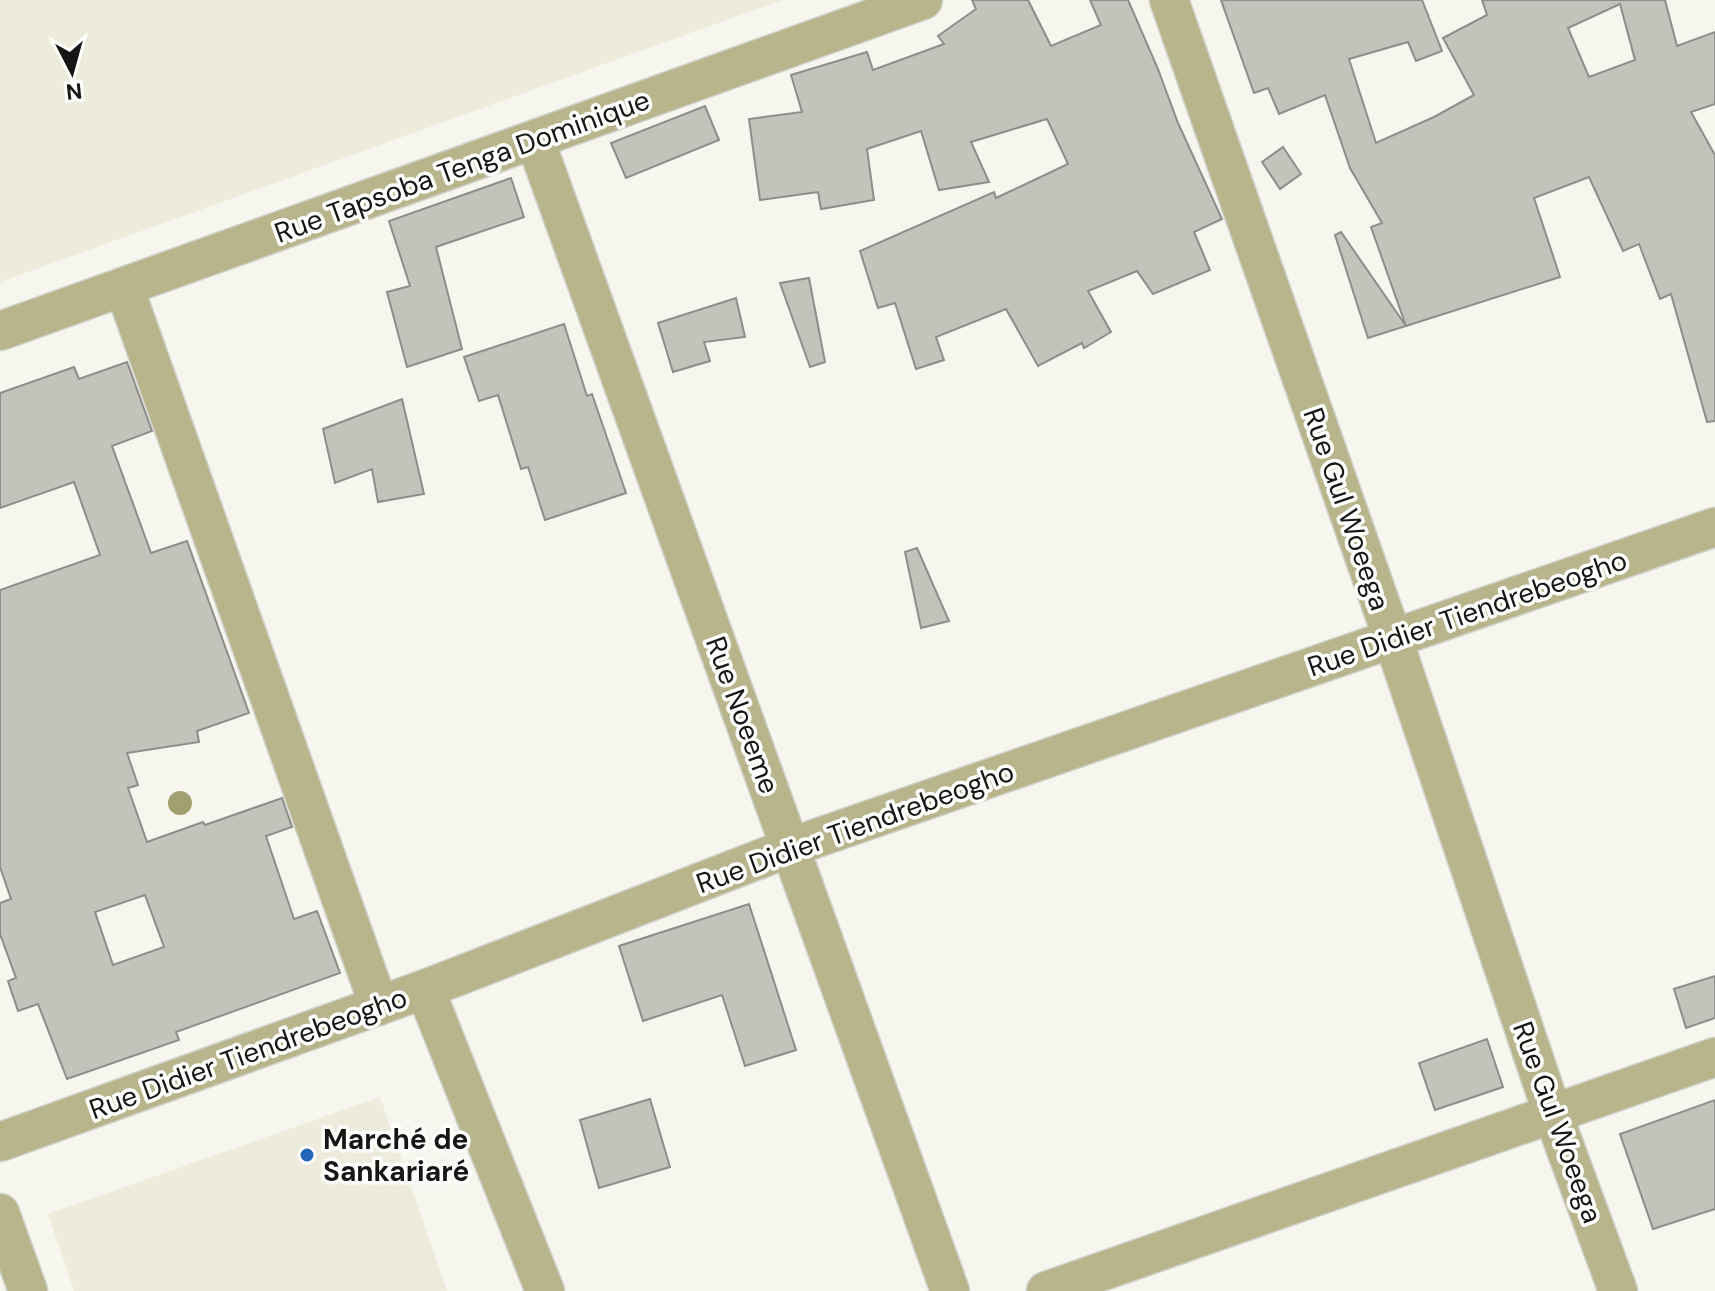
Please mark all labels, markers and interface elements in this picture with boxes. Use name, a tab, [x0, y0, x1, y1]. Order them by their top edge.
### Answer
north arrow	[32, 32, 112, 112]
text: N	[65, 76, 84, 107]
street label: Rue Tapsoba Tenga Dominique	[270, 81, 655, 252]
street label: Rue Gul Woeega	[1295, 403, 1399, 615]
street label: Rue Didier Tiendrebeogho	[1303, 541, 1632, 686]
street label: Rue Noeeme	[697, 631, 788, 799]
street label: Rue Didier Tiendrebeogho	[691, 753, 1019, 902]
street label: Rue Didier Tiendrebeogho	[84, 979, 412, 1128]
street label: Rue Gul Woeega	[1504, 1016, 1611, 1228]
place label: Marché de Sankariaré	[323, 1121, 469, 1190]
marker: Marché de Sankariaré	[298, 1146, 316, 1164]

